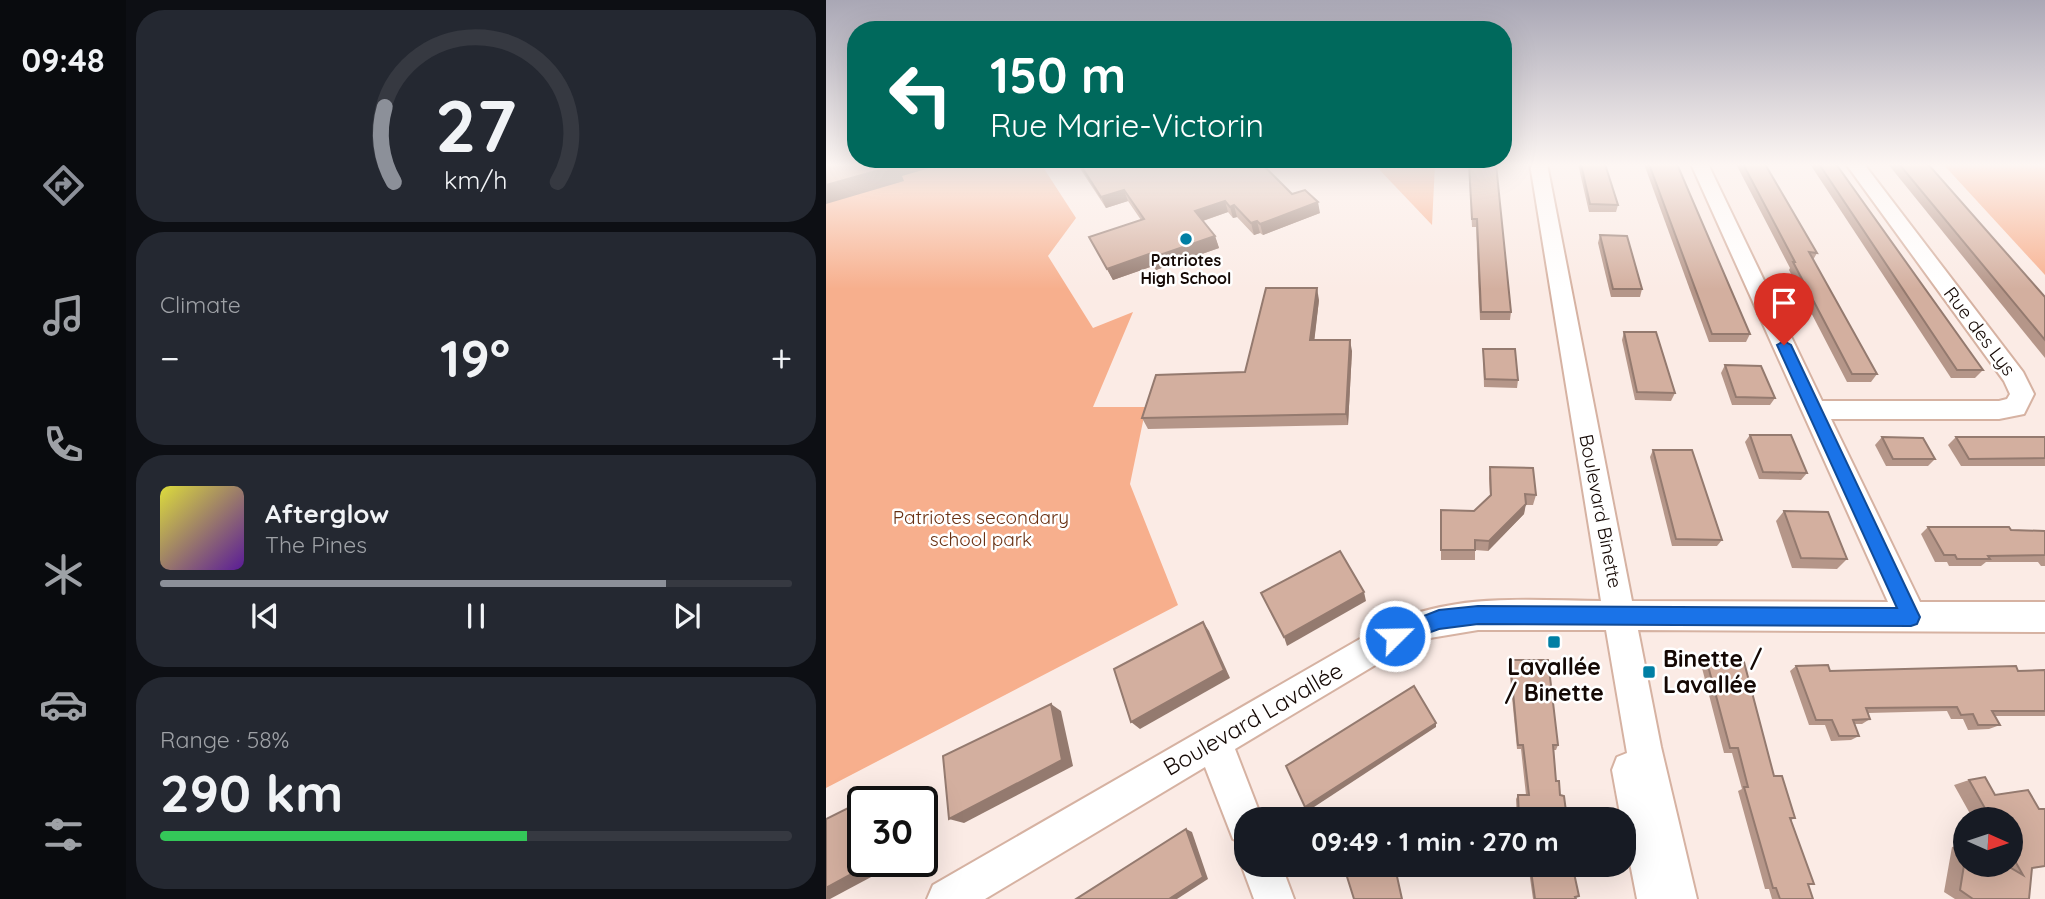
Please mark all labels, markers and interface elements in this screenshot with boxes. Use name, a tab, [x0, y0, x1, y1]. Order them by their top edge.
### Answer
text: 09:48	[22, 40, 104, 80]
text: 150 m	[990, 44, 1126, 105]
icon: left	[875, 49, 966, 140]
text: 27	[435, 80, 517, 171]
text: Rue Marie-Victorin	[990, 105, 1264, 145]
icon: directions	[39, 161, 88, 210]
text: km/h	[444, 164, 508, 195]
marker: Patriotes High School	[1178, 231, 1194, 247]
place label: Patriotes High School	[1141, 250, 1231, 288]
pin	[1754, 273, 1814, 345]
street label: Rue des Lys	[1939, 282, 2021, 380]
icon: arrive	[1765, 284, 1803, 322]
text: Climate	[160, 290, 241, 319]
icon: music	[39, 291, 88, 340]
text: 19°	[440, 325, 510, 390]
text: −	[160, 334, 180, 382]
text: +	[771, 334, 792, 382]
icon: phone	[39, 420, 88, 469]
street label: Boulevard Binette	[1574, 432, 1628, 590]
text: Afterglow	[265, 497, 389, 530]
park label: Patriotes secondary school park	[893, 505, 1069, 551]
text: The Pines	[265, 530, 367, 559]
icon: climate	[39, 550, 88, 599]
icon: previous	[246, 597, 284, 635]
icon: pause	[457, 597, 495, 635]
icon: next	[668, 597, 706, 635]
position arrow	[1358, 599, 1432, 673]
marker: Lavallée / Binette	[1546, 634, 1562, 650]
place label: Binette / Lavallée	[1663, 644, 1763, 699]
place label: Lavallée / Binette	[1504, 652, 1604, 707]
street label: Boulevard Lavallée	[1158, 655, 1348, 782]
marker: Binette / Lavallée	[1641, 664, 1657, 680]
icon: car	[39, 680, 88, 729]
text: Range · 58%	[160, 725, 289, 754]
text: 290 km	[160, 760, 343, 825]
speed limit sign: 30	[847, 786, 938, 877]
north arrow	[1953, 807, 2023, 877]
map controls	[1953, 807, 2023, 877]
icon: filters	[39, 810, 88, 859]
text: 09:49 · 1 min · 270 m	[1311, 825, 1559, 858]

